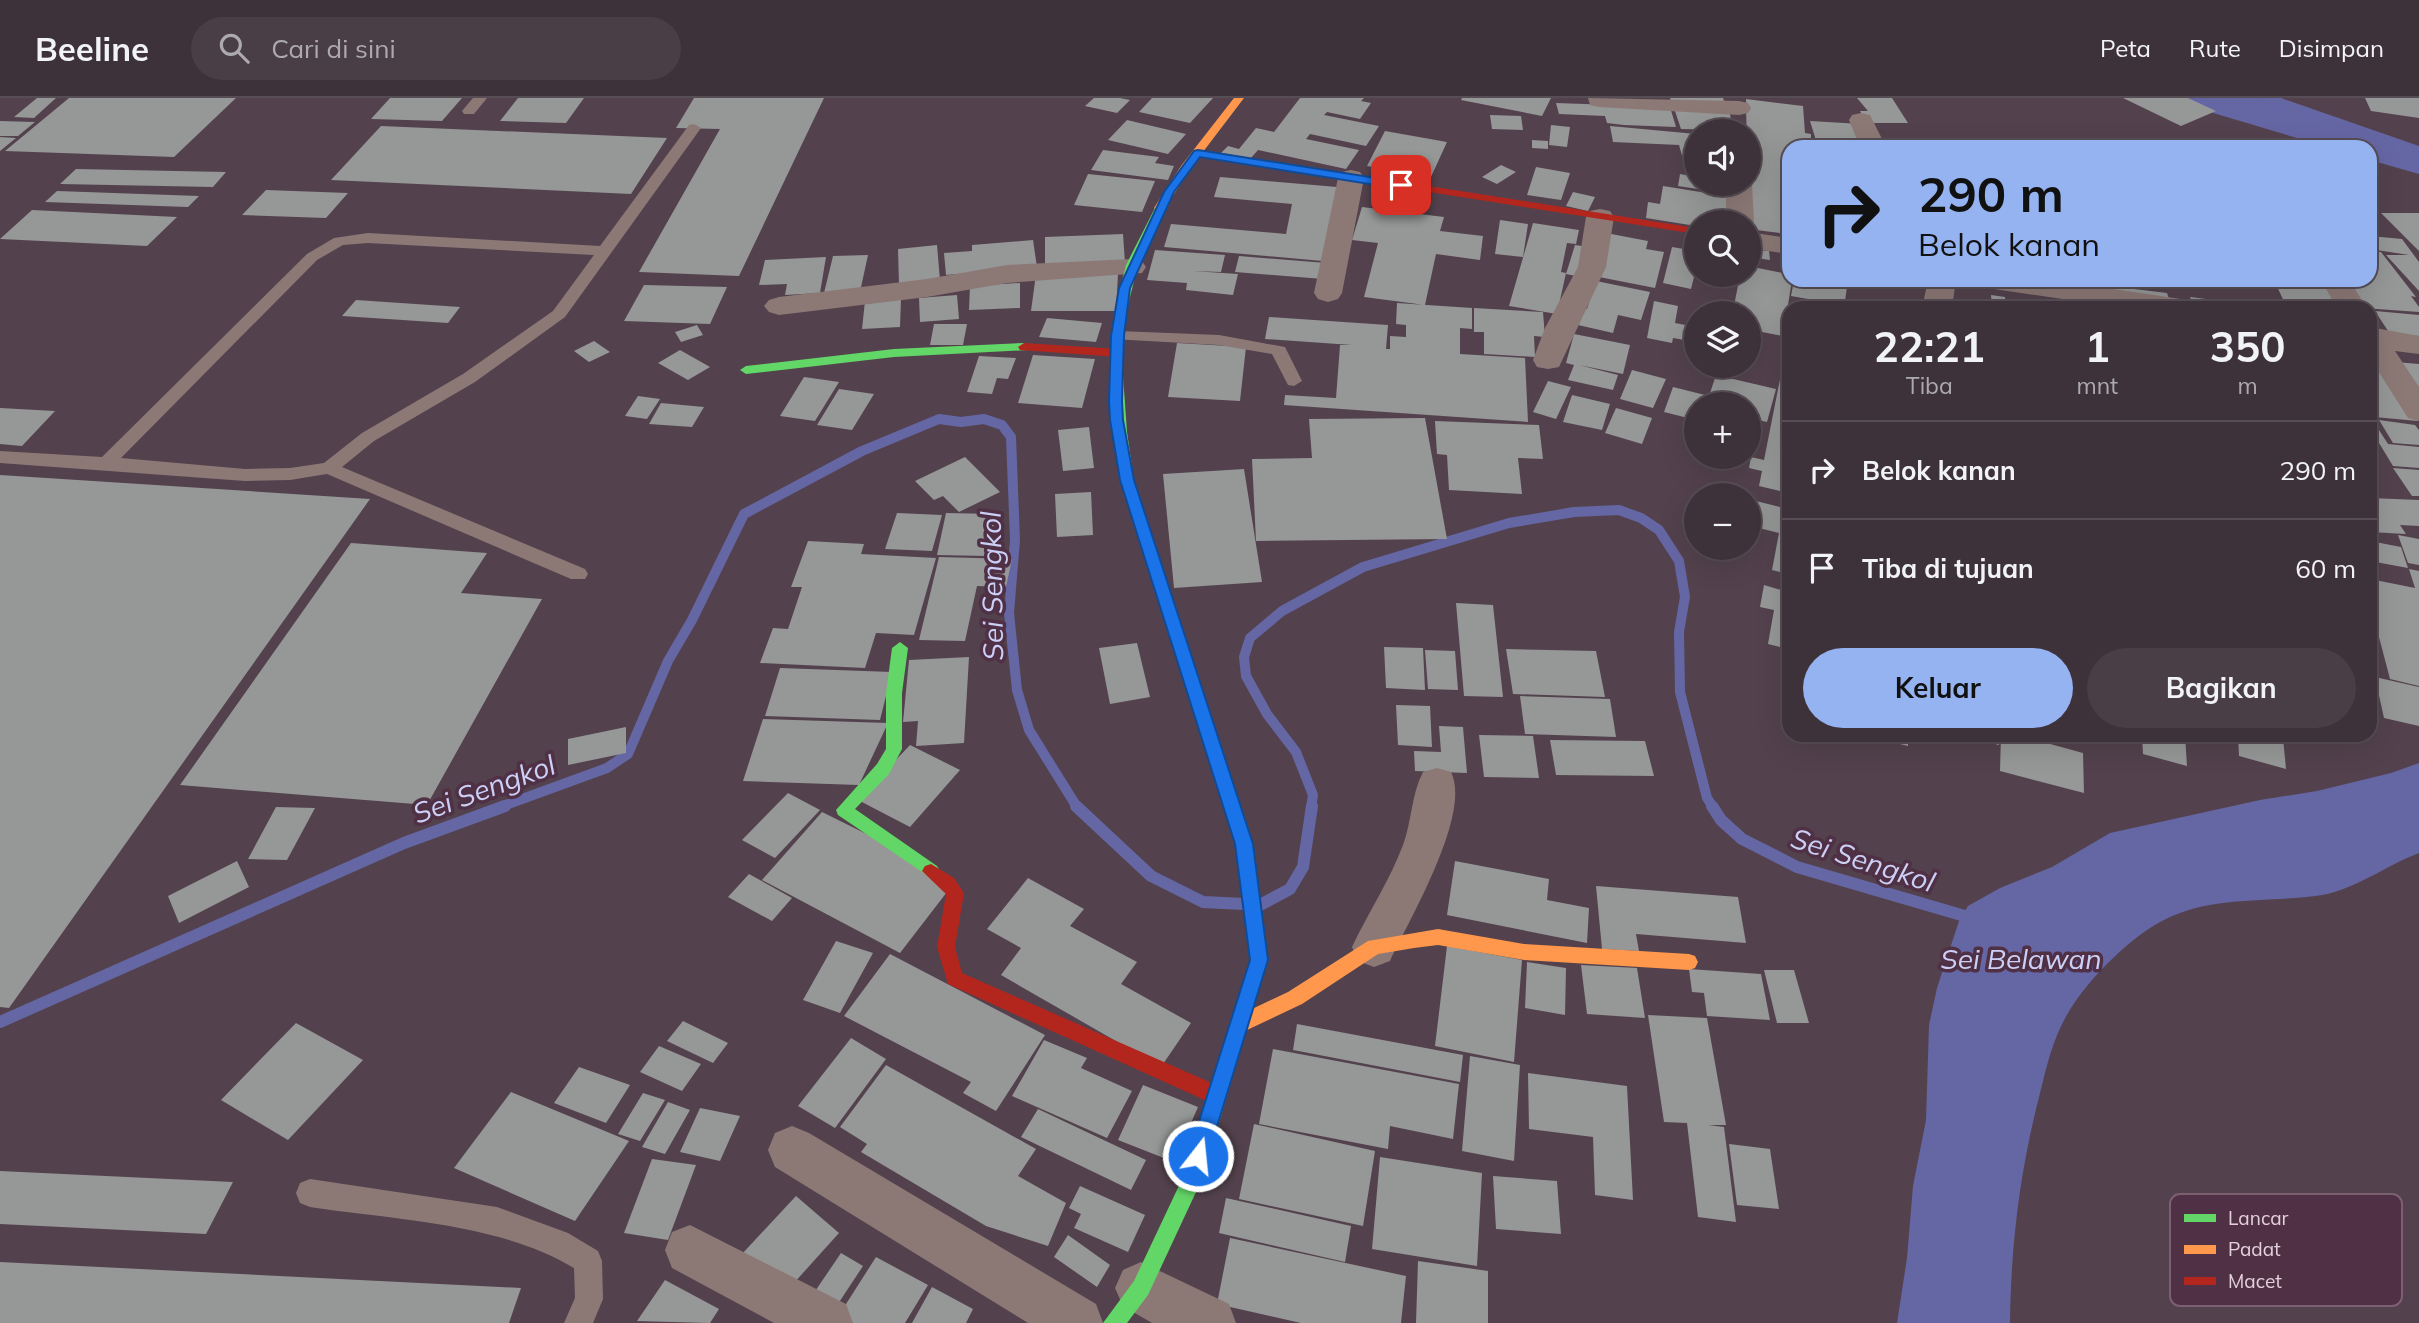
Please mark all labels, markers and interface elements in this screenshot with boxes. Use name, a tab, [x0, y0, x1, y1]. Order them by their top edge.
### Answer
search box	[191, 17, 681, 80]
text: Beeline	[35, 28, 149, 69]
icon: search	[215, 29, 253, 67]
text: Cari di sini	[271, 32, 396, 65]
text: Peta	[2100, 33, 2151, 63]
text: Rute	[2189, 33, 2241, 63]
text: Disimpan	[2279, 33, 2384, 63]
map controls	[1684, 119, 1761, 560]
button: sound	[1684, 119, 1761, 196]
pin	[1371, 155, 1431, 215]
text: 290 m	[1918, 163, 2064, 224]
icon: arrive	[1382, 166, 1420, 204]
icon: right	[1803, 168, 1894, 259]
button: search	[1684, 210, 1761, 287]
text: Belok kanan	[1918, 224, 2100, 264]
button: layers	[1684, 301, 1761, 378]
text: 22:21	[1874, 320, 1985, 373]
text: 1	[2085, 320, 2110, 373]
text: 350	[2210, 320, 2285, 373]
text: Tiba	[1906, 371, 1953, 400]
text: mnt	[2076, 371, 2118, 400]
text: m	[2237, 371, 2258, 400]
button: +	[1684, 392, 1761, 469]
icon: right	[1803, 451, 1841, 489]
text: Belok kanan	[1862, 454, 2016, 487]
text: 290 m	[2280, 454, 2356, 487]
button: −	[1684, 483, 1761, 560]
water label: Sei Sengkol	[973, 511, 1010, 661]
icon: arrive	[1803, 549, 1841, 587]
text: Tiba di tujuan	[1862, 552, 2034, 585]
text: 60 m	[2295, 552, 2356, 585]
button: Keluar	[1803, 648, 2073, 728]
button: Bagikan	[2087, 648, 2356, 728]
water label: Sei Sengkol	[408, 746, 560, 831]
water label: Sei Sengkol	[1787, 820, 1940, 899]
water label: Sei Belawan	[1940, 941, 2102, 976]
position arrow	[1161, 1119, 1235, 1193]
legend	[2170, 1194, 2402, 1306]
text: Lancar	[2228, 1206, 2289, 1230]
text: Padat	[2228, 1237, 2281, 1261]
text: Macet	[2228, 1269, 2282, 1293]

